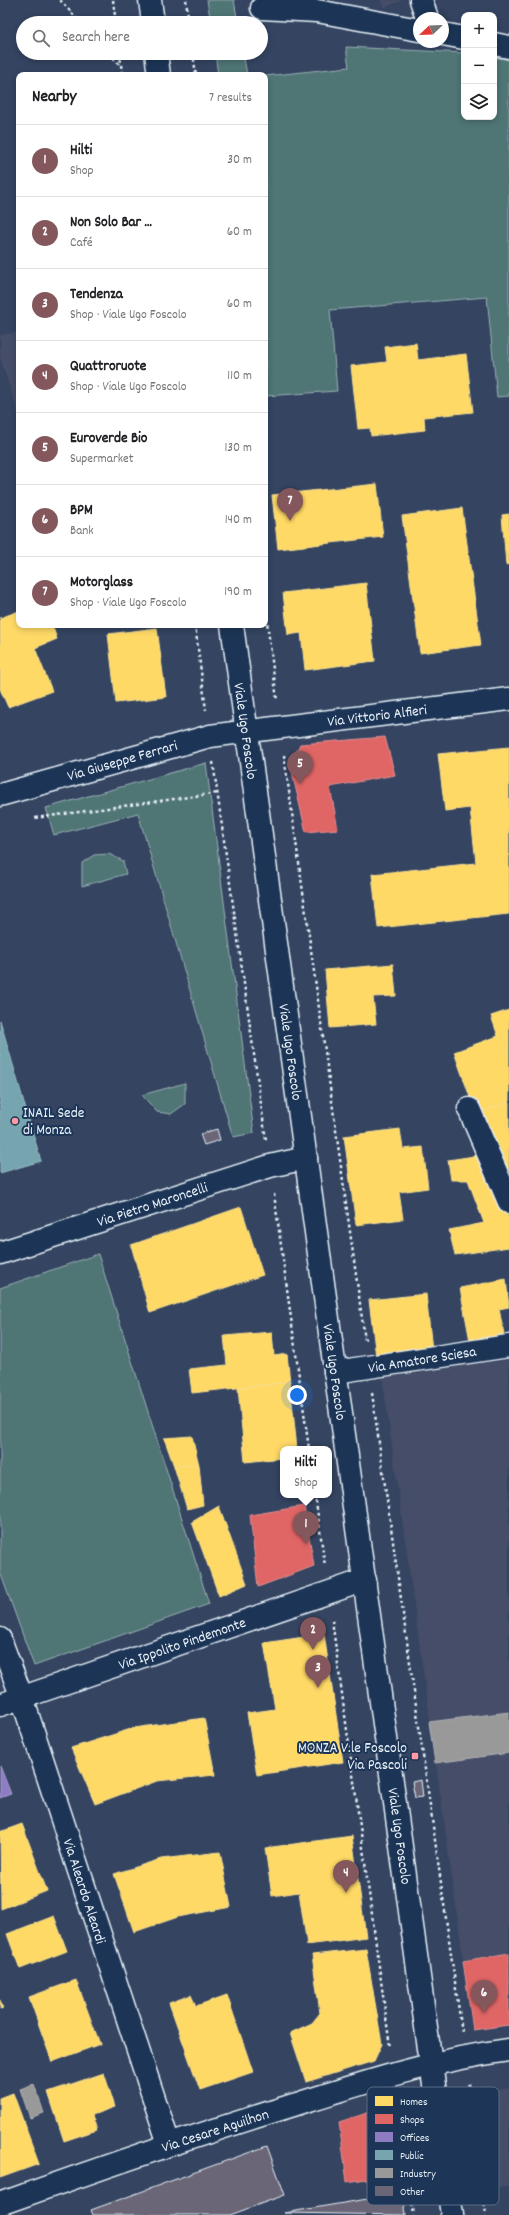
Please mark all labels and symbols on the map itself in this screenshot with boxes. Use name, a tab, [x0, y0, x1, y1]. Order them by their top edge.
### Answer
north arrow	[413, 12, 449, 48]
pin: 7	[277, 488, 303, 521]
street label: Viale Ugo Foscolo	[226, 682, 262, 781]
street label: Via Vittorio Alfieri	[326, 700, 429, 734]
street label: Via Giuseppe Ferrari	[65, 736, 181, 788]
pin: 5	[287, 751, 313, 784]
street label: Viale Ugo Foscolo	[271, 1003, 307, 1102]
place label: INAIL Sede di Monza	[23, 1103, 85, 1142]
marker: INAIL Sede di Monza	[10, 1116, 20, 1126]
street label: Via Pietro Maroncelli	[94, 1178, 211, 1234]
street label: Viale Ugo Foscolo	[315, 1323, 351, 1422]
street label: Via Amatore Sciesa	[367, 1341, 479, 1380]
your location	[287, 1385, 307, 1405]
pin: 1	[293, 1511, 319, 1544]
street label: Via Ippolito Pindemonte	[116, 1613, 250, 1677]
pin: 2	[300, 1617, 326, 1650]
pin: 3	[305, 1655, 331, 1688]
place label: MONZA V.le Foscolo Via Pascoli	[298, 1738, 407, 1777]
marker: MONZA V.le Foscolo Via Pascoli	[410, 1751, 420, 1761]
street label: Viale Ugo Foscolo	[380, 1787, 416, 1886]
street label: Via Aleardo Aleardi	[56, 1836, 111, 1947]
pin: 4	[333, 1860, 359, 1893]
pin: 6	[471, 1980, 497, 2013]
legend	[367, 2087, 499, 2205]
text: Homes	[400, 2095, 428, 2111]
street label: Via Cesare Aguilhon	[159, 2104, 272, 2160]
text: Shops	[400, 2113, 425, 2129]
text: Offices	[400, 2131, 430, 2147]
text: Public	[400, 2149, 424, 2165]
text: Industry	[400, 2167, 436, 2183]
text: Other	[400, 2185, 425, 2201]

